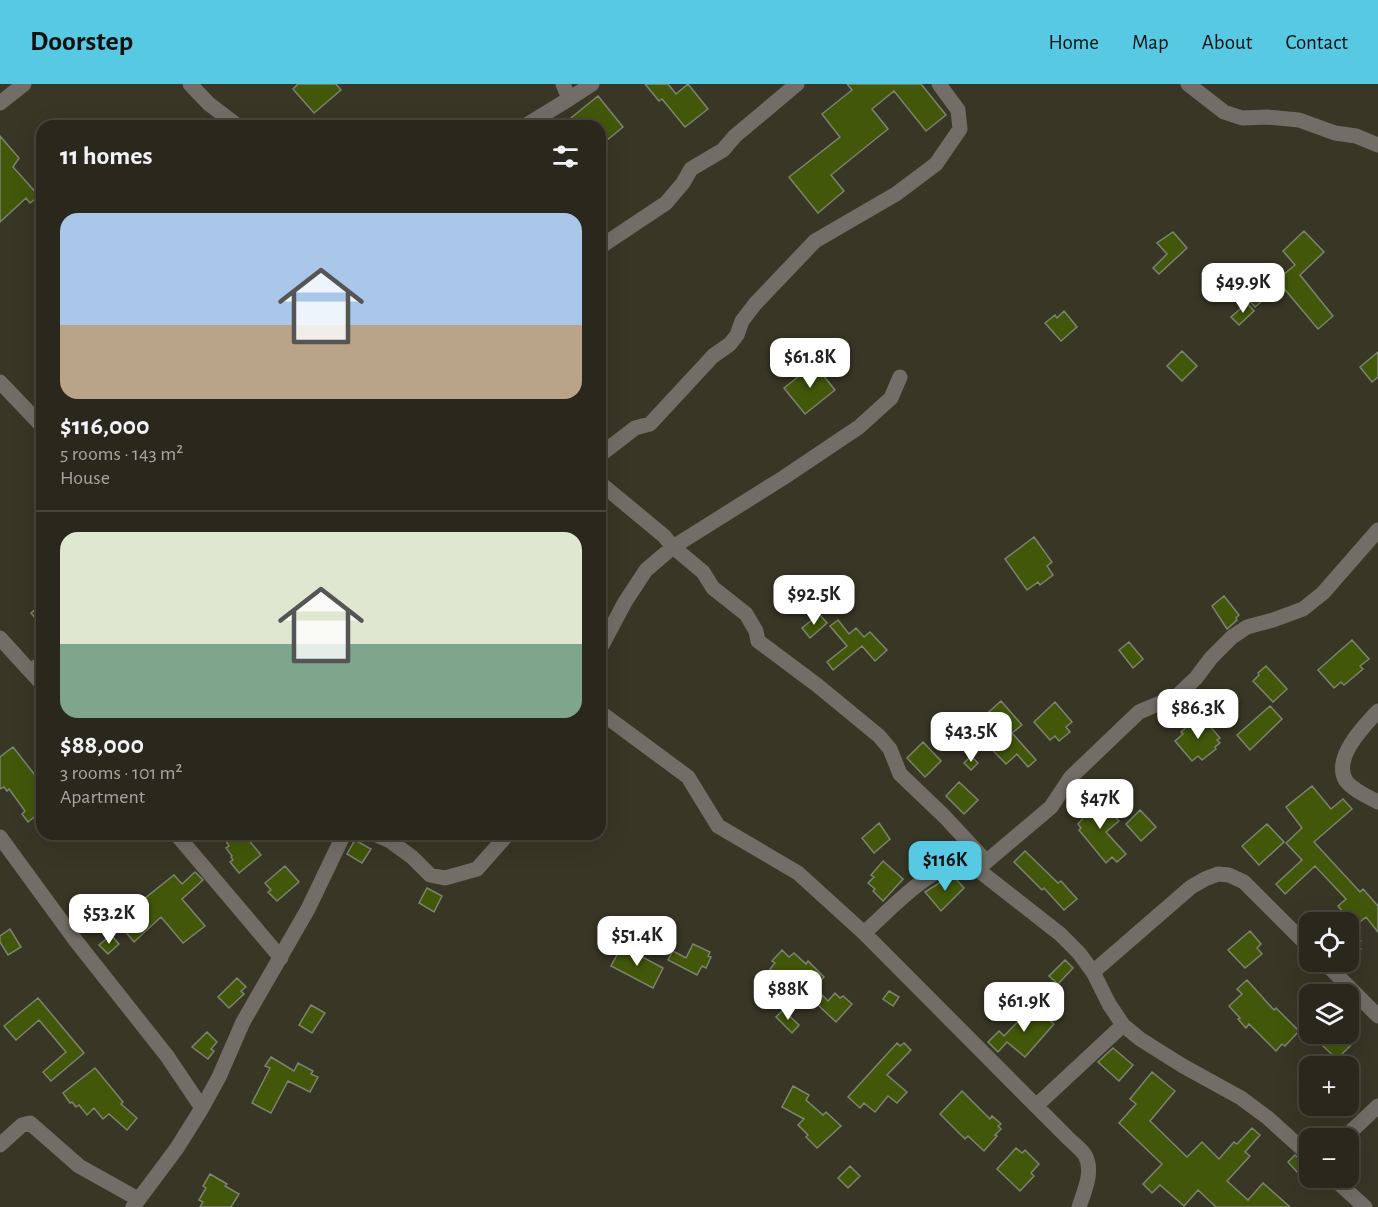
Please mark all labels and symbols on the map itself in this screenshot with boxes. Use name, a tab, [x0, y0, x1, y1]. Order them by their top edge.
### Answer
pin: $49.9K	[1194, 263, 1292, 314]
pin: $61.8K	[761, 338, 859, 389]
pin: $92.5K	[765, 575, 863, 626]
pin: $86.3K	[1149, 689, 1247, 740]
pin: $43.5K	[922, 712, 1020, 763]
pin: $47K	[1064, 779, 1136, 830]
pin: $116K	[903, 841, 987, 892]
pin: $53.2K	[60, 894, 158, 945]
pin: $51.4K	[588, 916, 686, 967]
pin: $88K	[752, 970, 824, 1021]
pin: $61.9K	[975, 982, 1073, 1033]

